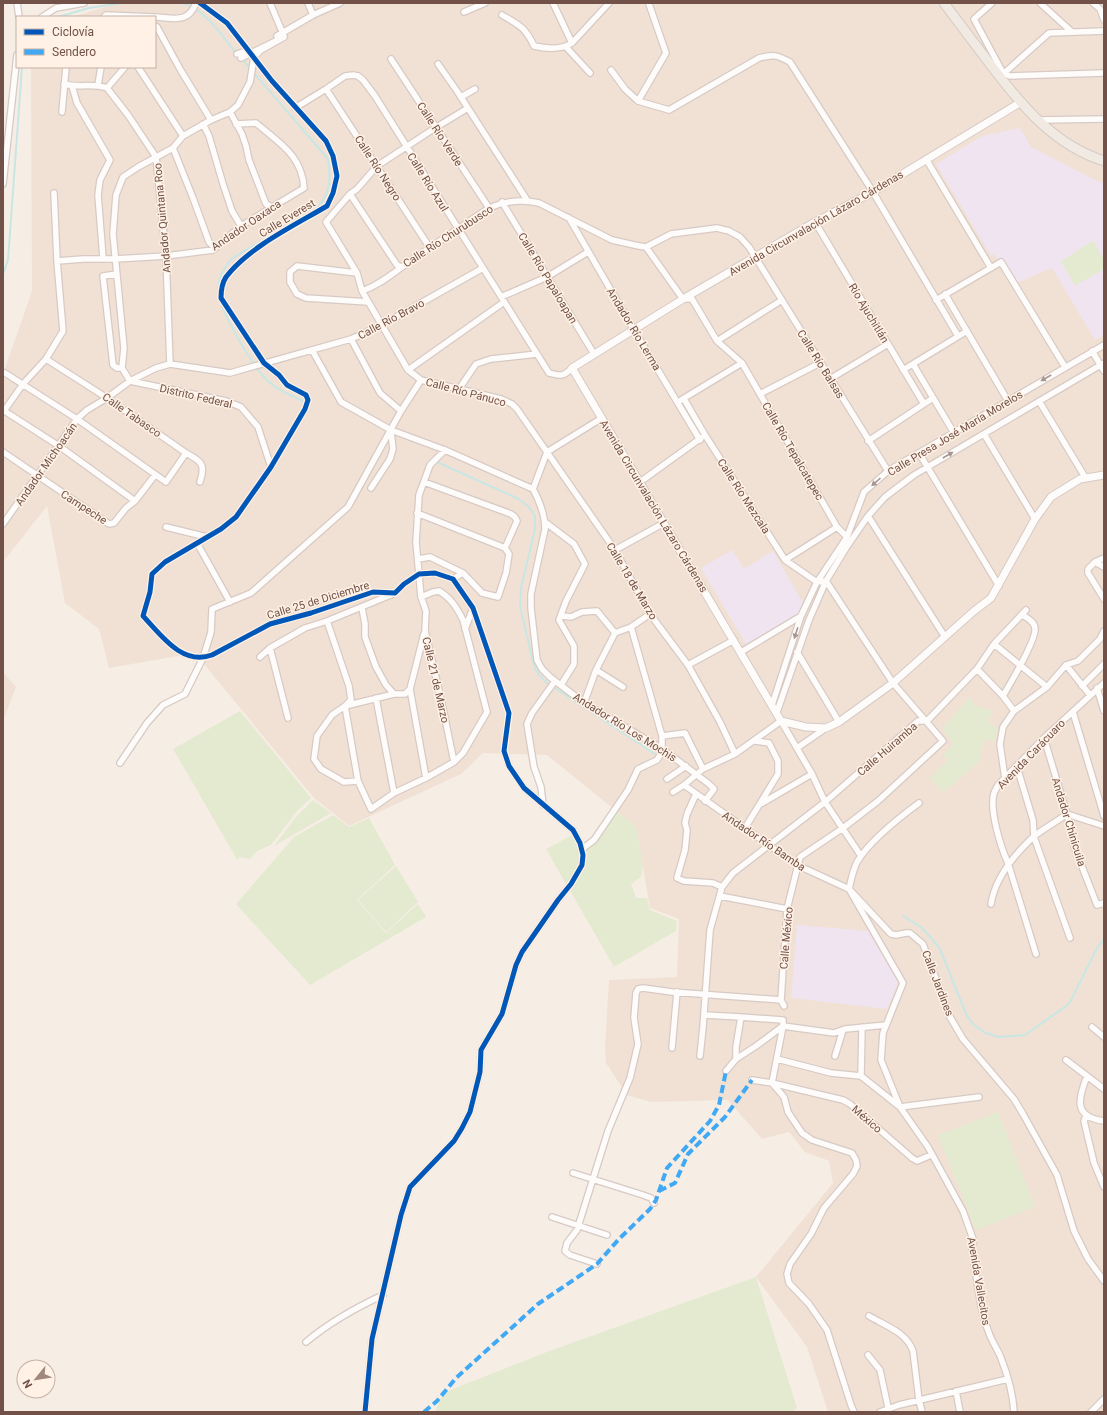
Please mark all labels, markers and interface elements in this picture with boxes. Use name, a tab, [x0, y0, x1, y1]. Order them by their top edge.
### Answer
legend	[16, 16, 156, 68]
text: Ciclovía	[52, 25, 94, 39]
text: Sendero	[52, 45, 96, 59]
street label: Calle Río Verde	[414, 100, 465, 169]
street label: Calle Río Negro	[352, 133, 404, 203]
street label: Calle Río Azul	[404, 150, 451, 214]
street label: Andador Quintana Roo	[151, 162, 174, 274]
street label: Avenida Circunvalación Lázaro Cárdenas	[727, 168, 906, 279]
street label: Calle Everest	[257, 196, 318, 240]
street label: Andador Oaxaca	[209, 197, 284, 253]
street label: Calle Río Churubusco	[401, 202, 496, 270]
street label: Calle Río Papaloapan	[515, 230, 580, 326]
street label: Río Ajuchitlán	[846, 281, 891, 345]
street label: Andador Río Lerma	[604, 286, 663, 373]
street label: Calle Río Bravo	[356, 296, 427, 342]
street label: Calle Río Balsas	[794, 328, 847, 401]
one-way arrow	[1040, 375, 1052, 382]
street label: Calle Río Pánuco	[424, 376, 507, 409]
street label: Distrito Federal	[158, 382, 233, 411]
street label: Calle Presa José María Morelos	[885, 388, 1025, 479]
street label: Calle Tabasco	[100, 390, 164, 440]
street label: Calle Río Tepalcatepec	[759, 400, 826, 503]
street label: Avenida Circunvalación Lázaro Cárdenas	[597, 418, 711, 595]
street label: Andador Michoacán	[13, 420, 80, 508]
one-way arrow	[942, 451, 954, 458]
street label: Calle Río Mezcala	[715, 456, 773, 536]
one-way arrow	[870, 478, 881, 487]
street label: Campeche	[58, 488, 109, 527]
street label: Calle 18 de Marzo	[603, 540, 660, 622]
street label: Calle 25 de Diciembre	[265, 579, 371, 622]
one-way arrow	[793, 627, 799, 639]
street label: Calle 21 de Marzo	[419, 636, 452, 724]
street label: Andador Río Los Mochis	[571, 690, 679, 765]
street label: Avenida Carácuaro	[995, 717, 1068, 792]
street label: Calle Huiramba	[855, 720, 920, 779]
street label: Andador Chinicuila	[1049, 776, 1088, 868]
street label: Andador Río Bamba	[720, 809, 808, 874]
street label: Calle México	[777, 906, 796, 970]
street label: Calle Jardines	[919, 949, 956, 1018]
street label: México	[849, 1103, 884, 1136]
street label: Avenida Vallecitos	[964, 1236, 993, 1327]
north arrow	[16, 1359, 56, 1399]
text: N	[20, 1377, 35, 1390]

